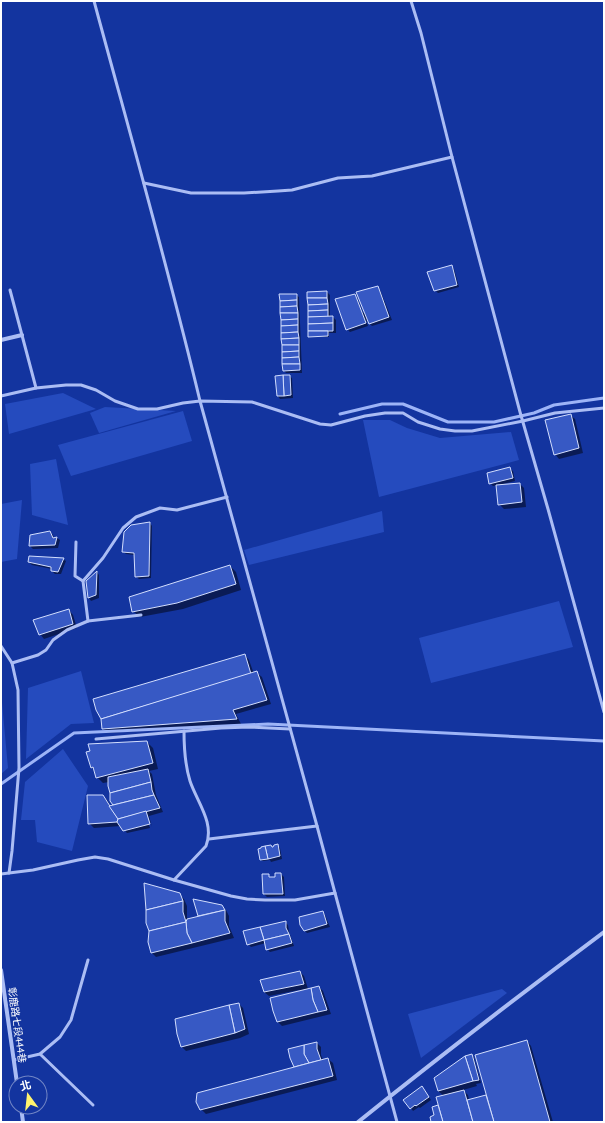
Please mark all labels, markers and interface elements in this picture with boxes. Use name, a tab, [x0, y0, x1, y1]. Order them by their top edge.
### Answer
street label: 彰鹿路七段444巷	[5, 986, 29, 1064]
north arrow	[8, 1075, 48, 1115]
text: 北	[18, 1077, 33, 1094]

